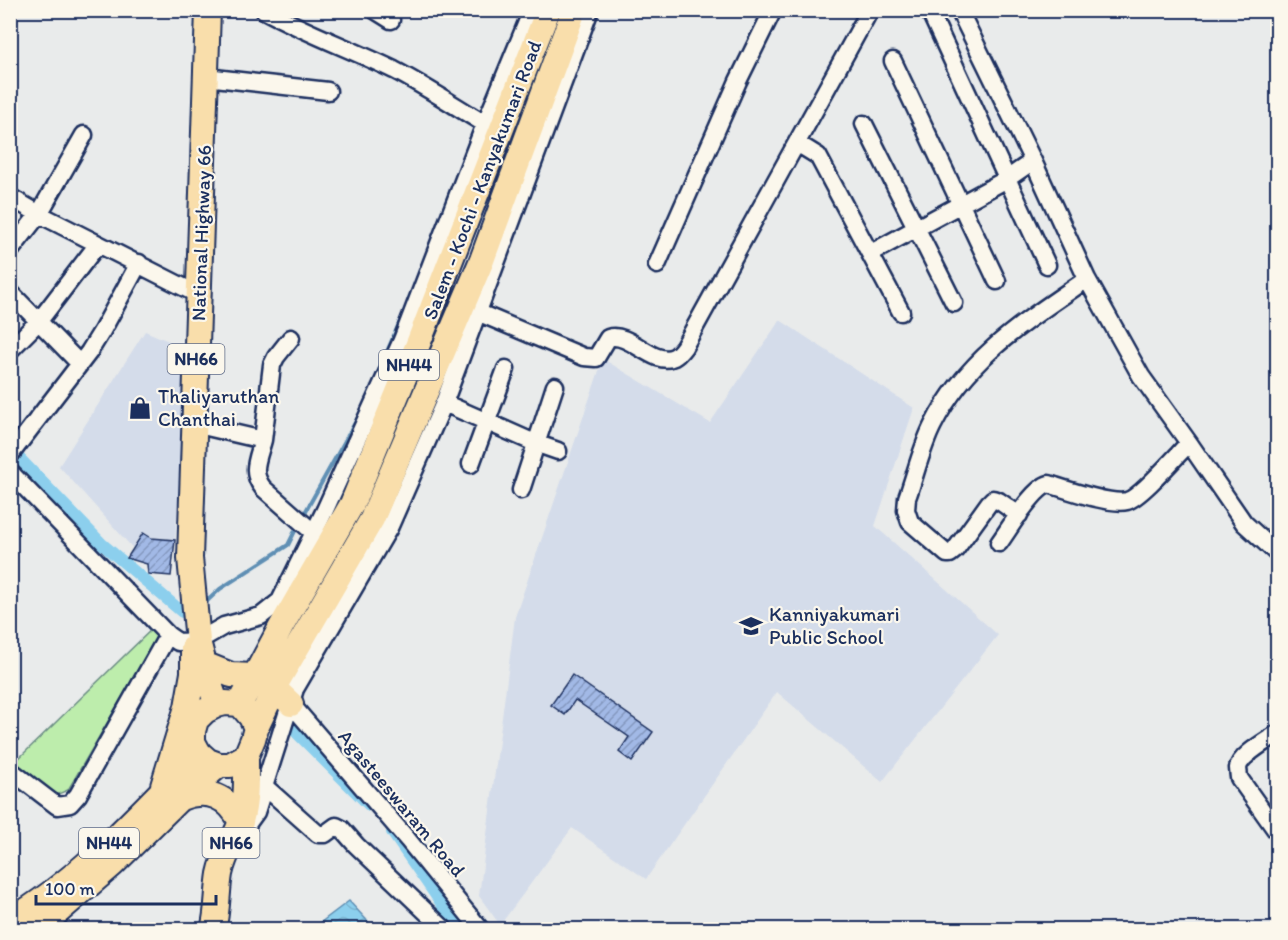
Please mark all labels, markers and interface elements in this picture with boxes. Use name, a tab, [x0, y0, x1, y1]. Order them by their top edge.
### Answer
street label: Salem - Kochi - Kanyakumari Road	[418, 37, 546, 323]
street label: National Highway 66	[186, 144, 216, 322]
road number: NH66	[168, 344, 224, 374]
road number: NH44	[379, 350, 439, 380]
place label: Thaliyaruthan Chanthai	[158, 384, 279, 431]
shop icon: Thaliyaruthan Chanthai	[127, 395, 153, 421]
place label: Kanniyakumari Public School	[769, 602, 899, 649]
school or university icon: Kanniyakumari Public School	[738, 613, 764, 639]
street label: Agasteeswaram Road	[334, 725, 471, 882]
road number: NH44	[79, 828, 139, 858]
road number: NH66	[202, 828, 260, 858]
scale bar	[36, 868, 216, 906]
text: 100 m	[45, 878, 95, 900]

